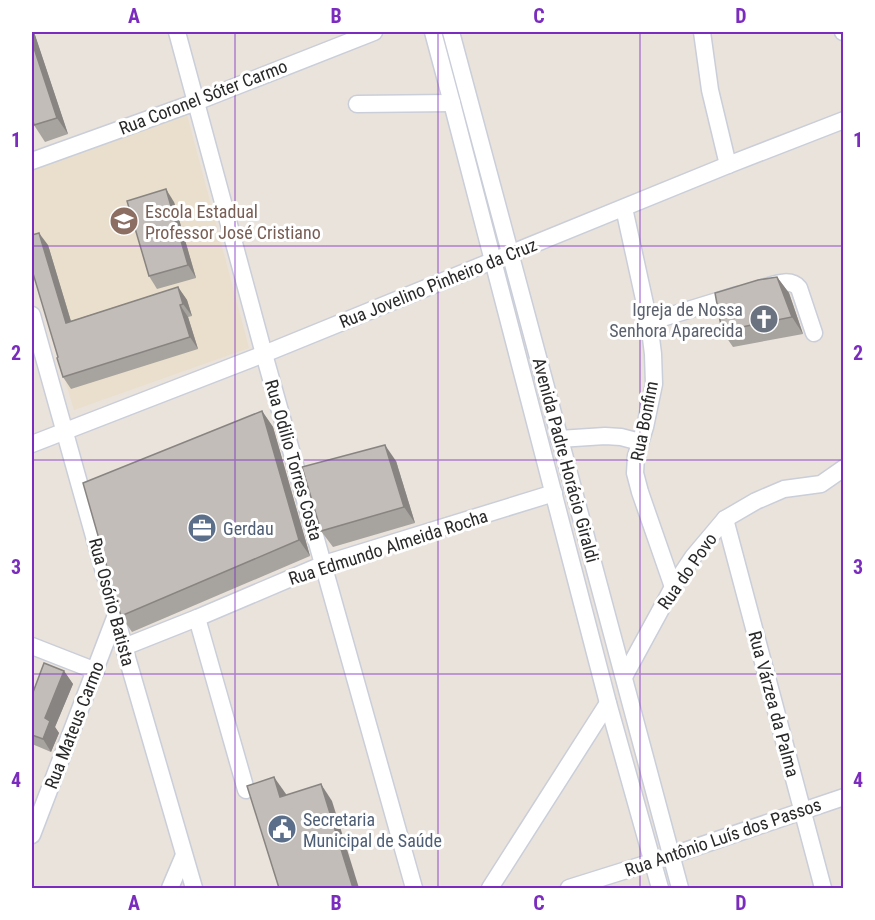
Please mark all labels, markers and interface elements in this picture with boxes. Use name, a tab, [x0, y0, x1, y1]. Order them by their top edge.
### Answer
text: A	[128, 4, 140, 28]
text: B	[330, 4, 342, 28]
text: C	[533, 4, 545, 28]
text: D	[735, 4, 747, 28]
street label: Rua Coronel Sóter Carmo	[116, 55, 290, 139]
text: 1	[11, 128, 21, 152]
text: 1	[853, 128, 863, 152]
place label: Escola Estadual Professor José Cristiano	[145, 201, 321, 243]
school or university icon: Escola Estadual Professor José Cristiano	[108, 205, 140, 237]
street label: Rua Jovelino Pinheiro da Cruz	[336, 234, 540, 332]
place label: Igreja de Nossa Senhora Aparecida	[609, 299, 743, 341]
church icon: Igreja de Nossa Senhora Aparecida	[748, 303, 780, 335]
text: 2	[11, 341, 21, 365]
text: 2	[853, 341, 863, 365]
street label: Avenida Padre Horácio Giraldi	[529, 355, 603, 565]
street label: Rua Odilio Torres Costa	[261, 377, 327, 543]
street label: Rua Bonfim	[626, 379, 662, 463]
street label: Rua Edmundo Almeida Rocha	[286, 505, 490, 589]
office icon: Gerdau	[186, 512, 218, 544]
place label: Gerdau	[223, 518, 274, 539]
street label: Rua do Povo	[653, 529, 721, 613]
street label: Rua Osório Batista	[85, 536, 139, 668]
text: 3	[11, 555, 21, 579]
text: 3	[853, 555, 863, 579]
street label: Rua Várzea da Palma	[744, 629, 804, 779]
street label: Rua Mateus Carmo	[40, 658, 108, 792]
text: 4	[11, 768, 21, 792]
text: 4	[853, 768, 863, 792]
street label: Rua Antônio Luís dos Passos	[622, 794, 824, 880]
place label: Secretaria Municipal de Saúde	[303, 809, 442, 851]
public building icon: Secretaria Municipal de Saúde	[266, 813, 298, 845]
text: A	[128, 891, 140, 915]
text: B	[330, 891, 342, 915]
text: C	[533, 891, 545, 915]
text: D	[735, 891, 747, 915]

